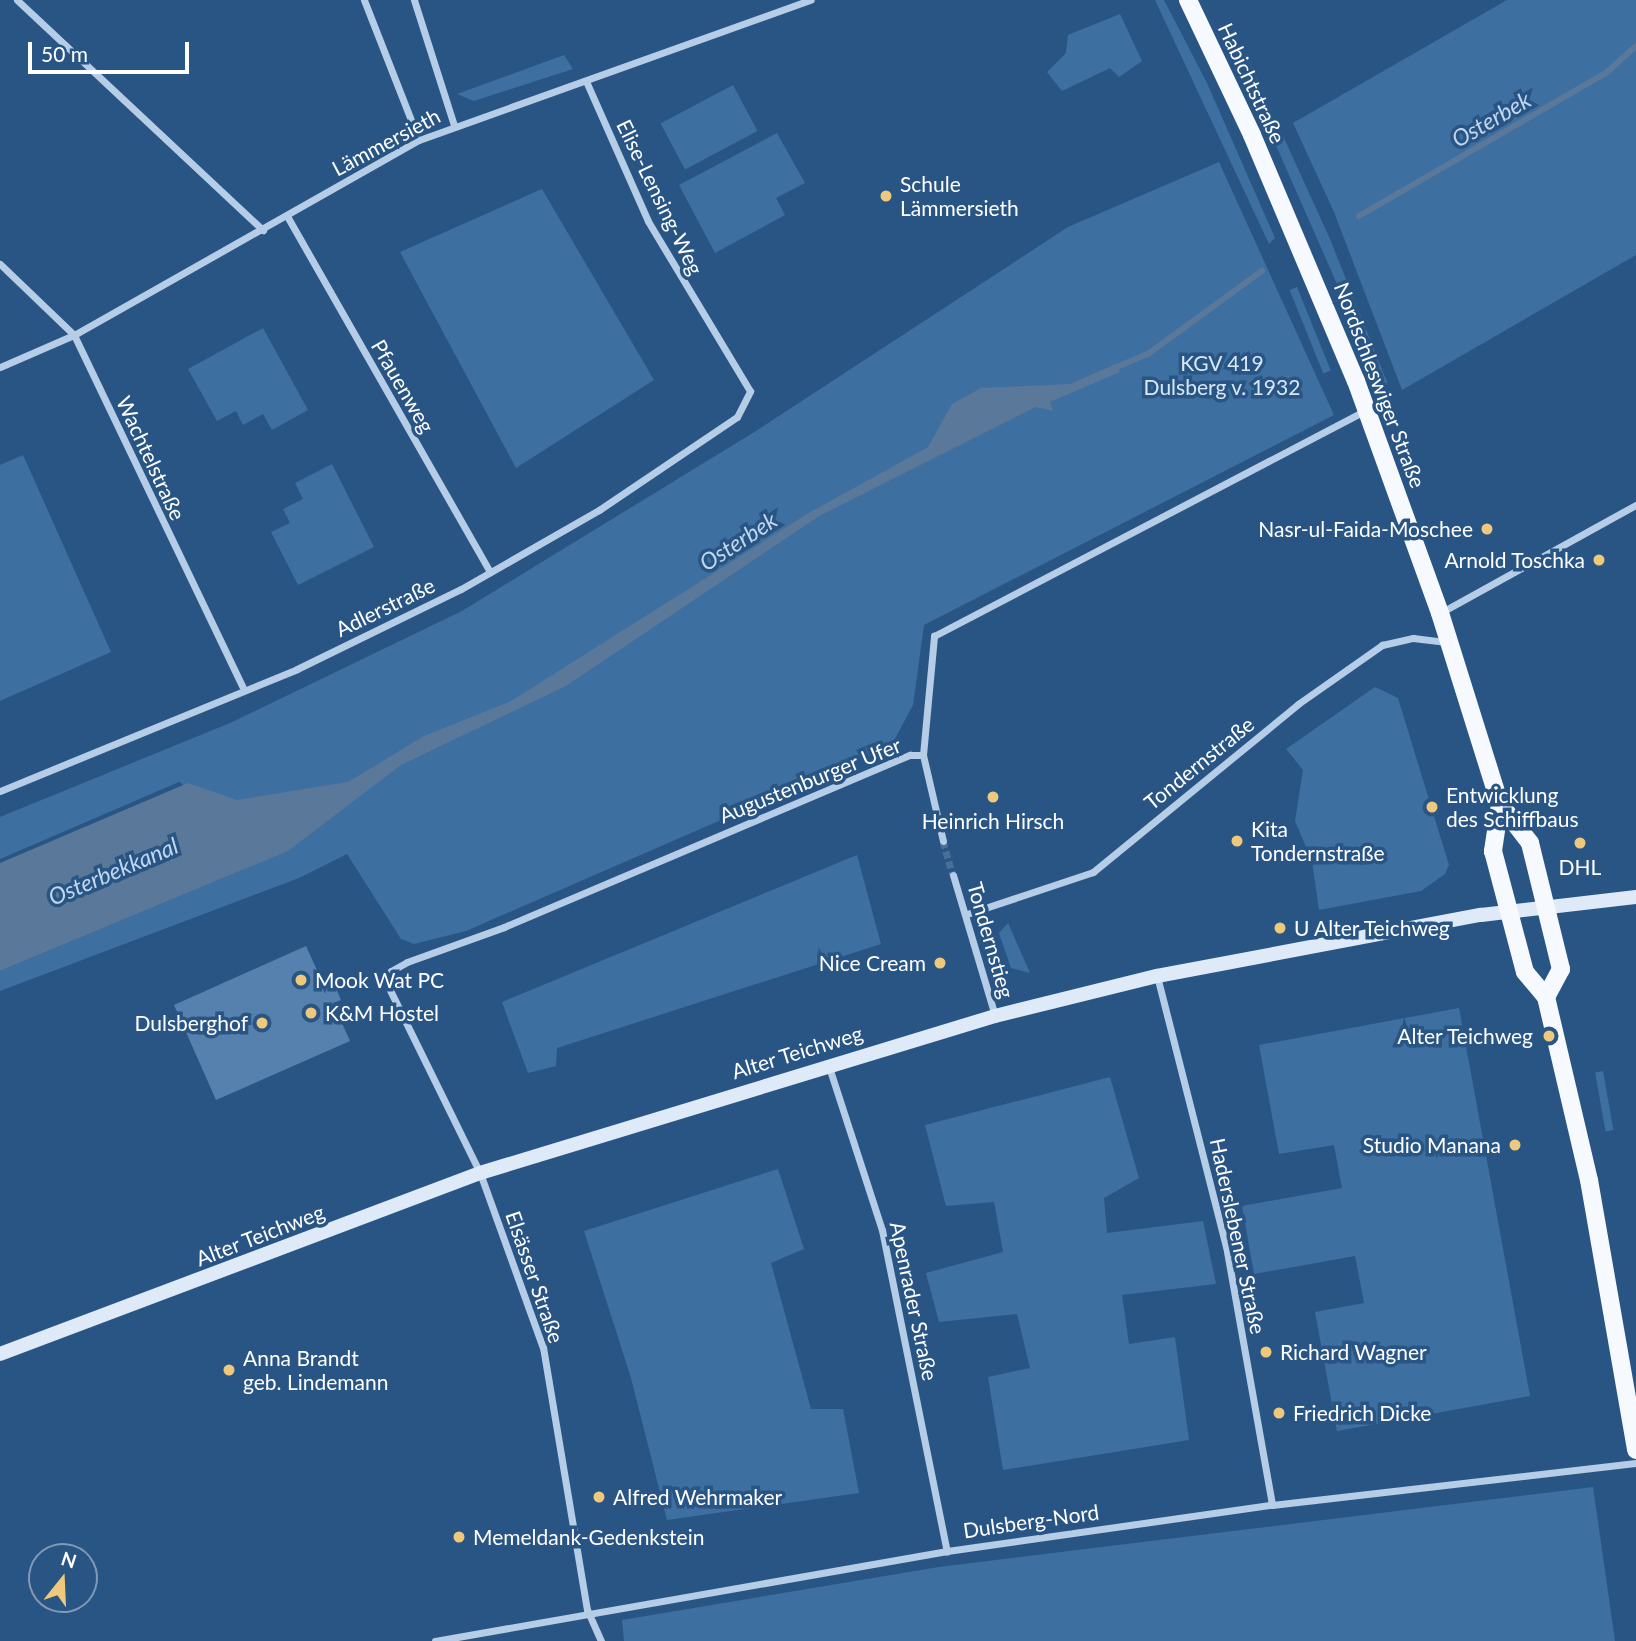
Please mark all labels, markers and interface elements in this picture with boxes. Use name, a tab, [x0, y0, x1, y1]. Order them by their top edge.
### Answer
street label: Habichtstraße	[1213, 19, 1291, 147]
scale bar	[32, 28, 192, 72]
text: 50 m	[41, 41, 88, 66]
water label: Osterbek	[1446, 85, 1536, 153]
street label: Lämmersieth	[328, 103, 444, 181]
street label: Elise-Lensing-Weg	[611, 115, 709, 279]
place label: Schule Lämmersieth	[900, 171, 1019, 221]
marker: Schule Lämmersieth	[878, 188, 894, 204]
street label: Nordschleswiger Straße	[1329, 278, 1431, 492]
street label: Pfauenweg	[366, 335, 440, 437]
park label: KGV 419 Dulsberg v. 1932	[1143, 350, 1301, 400]
street label: Wachtelstraße	[111, 392, 191, 524]
water label: Osterbek	[694, 506, 782, 576]
place label: Nasr-ul-Faida-Moschee	[1258, 516, 1473, 542]
marker: Nasr-ul-Faida-Moschee	[1479, 521, 1495, 537]
place label: Arnold Toschka	[1444, 547, 1585, 573]
marker: Arnold Toschka	[1591, 552, 1607, 568]
street label: Adlerstraße	[331, 572, 439, 642]
street label: Tondernstraße	[1139, 711, 1259, 815]
street label: Augustenburger Ufer	[715, 732, 905, 828]
place label: Entwicklung des Schiffbaus	[1446, 782, 1578, 832]
marker: Heinrich Hirsch	[985, 789, 1001, 805]
marker: Entwicklung des Schiffbaus	[1424, 799, 1440, 815]
place label: Heinrich Hirsch	[922, 808, 1064, 834]
place label: Kita Tondernstraße	[1251, 816, 1384, 866]
water label: Osterbekkanal	[44, 831, 182, 911]
marker: Kita Tondernstraße	[1229, 833, 1245, 849]
marker: DHL	[1572, 835, 1588, 851]
place label: DHL	[1559, 854, 1601, 880]
street label: Tondernstieg	[962, 879, 1020, 1001]
place label: U Alter Teichweg	[1294, 915, 1452, 941]
marker: U Alter Teichweg	[1272, 920, 1288, 936]
place label: Nice Cream	[819, 950, 926, 976]
marker: Nice Cream	[932, 955, 948, 971]
place label: Mook Wat PC	[315, 967, 444, 993]
marker: Mook Wat PC	[293, 972, 309, 988]
place label: K&M Hostel	[325, 1000, 439, 1026]
marker: K&M Hostel	[303, 1005, 319, 1021]
place label: Dulsberghof	[135, 1010, 248, 1036]
marker: Dulsberghof	[254, 1015, 270, 1031]
street label: Alter Teichweg	[728, 1020, 866, 1084]
place label: Alter Teichweg	[1396, 1023, 1533, 1049]
marker: Alter Teichweg	[1539, 1026, 1559, 1046]
place label: Studio Manana	[1363, 1132, 1501, 1158]
street label: Haderslebener Straße	[1205, 1136, 1271, 1336]
marker: Studio Manana	[1507, 1137, 1523, 1153]
street label: Alter Teichweg	[192, 1199, 328, 1271]
street label: Elsässer Straße	[501, 1207, 569, 1347]
street label: Apenrader Straße	[885, 1219, 943, 1383]
place label: Richard Wagner	[1280, 1339, 1427, 1365]
marker: Richard Wagner	[1258, 1344, 1274, 1360]
place label: Anna Brandt geb. Lindemann	[243, 1345, 388, 1395]
marker: Anna Brandt geb. Lindemann	[221, 1362, 237, 1378]
place label: Friedrich Dicke	[1293, 1400, 1431, 1426]
marker: Friedrich Dicke	[1271, 1405, 1287, 1421]
place label: Alfred Wehrmaker	[613, 1484, 782, 1510]
marker: Alfred Wehrmaker	[591, 1489, 607, 1505]
street label: Dulsberg-Nord	[961, 1499, 1101, 1543]
place label: Memeldank-Gedenkstein	[473, 1524, 704, 1550]
marker: Memeldank-Gedenkstein	[451, 1529, 467, 1545]
north arrow	[28, 1543, 98, 1613]
text: N	[59, 1546, 80, 1573]

